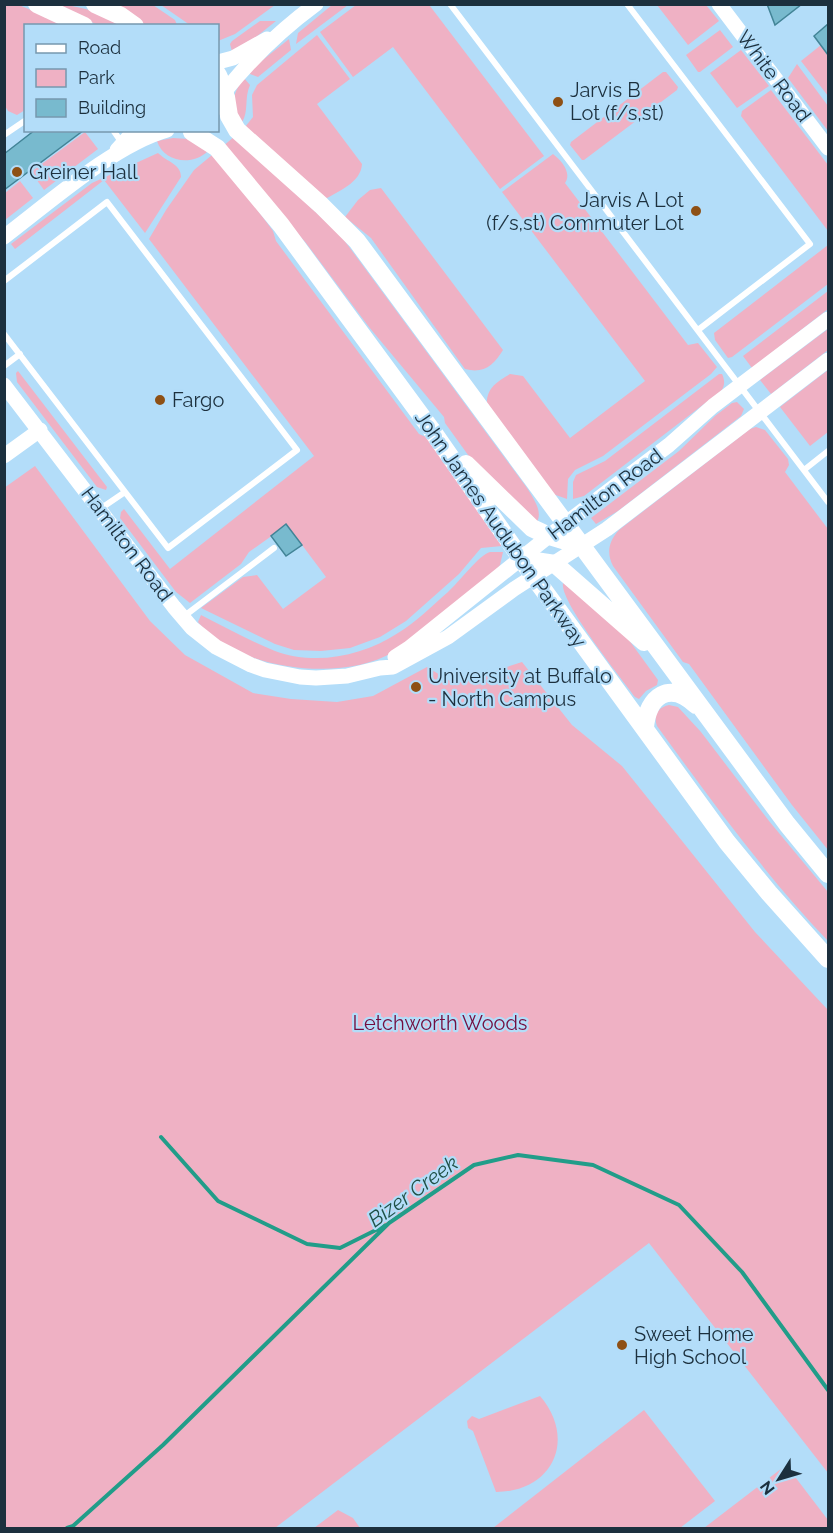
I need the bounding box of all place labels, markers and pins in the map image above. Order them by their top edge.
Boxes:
place label: Jarvis B Lot (f/s,st) [570,78,664,125]
marker: Jarvis B Lot (f/s,st) [551,95,565,109]
place label: Greiner Hall [29,160,138,184]
marker: Greiner Hall [10,165,24,179]
place label: Jarvis A Lot (f/s,st) Commuter Lot [486,188,684,235]
marker: Jarvis A Lot (f/s,st) Commuter Lot [689,204,703,218]
place label: Fargo [172,388,224,412]
marker: Fargo [153,393,167,407]
place label: University at Buffalo - North Campus [428,664,612,711]
marker: University at Buffalo - North Campus [409,680,423,694]
place label: Sweet Home High School [634,1322,754,1369]
marker: Sweet Home High School [615,1338,629,1352]

